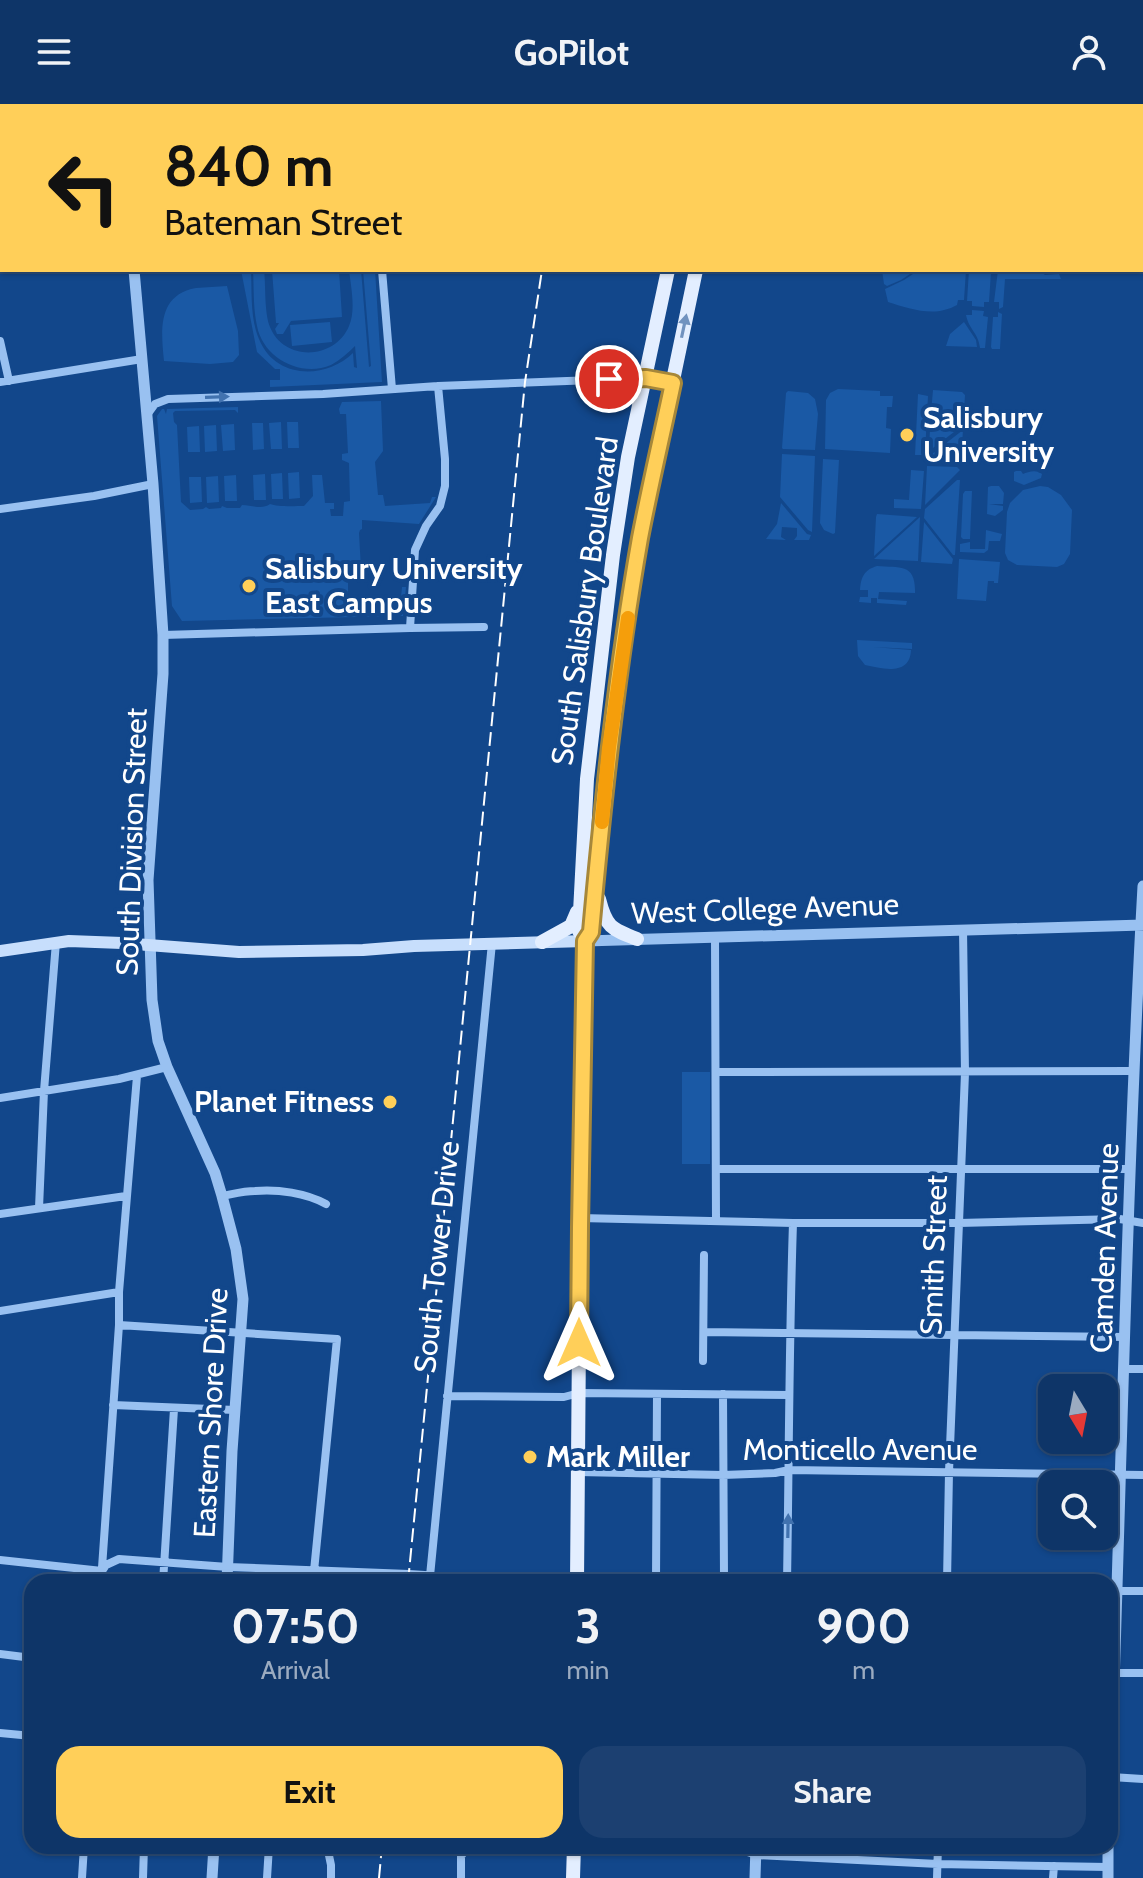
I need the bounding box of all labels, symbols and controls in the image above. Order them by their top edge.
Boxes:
icon: menu [32,30,76,74]
text: GoPilot [514,30,629,74]
icon: person [1067,30,1111,74]
text: 840 m [164,132,333,200]
icon: left [32,136,136,240]
text: Bateman Street [164,200,402,244]
one-way arrow [678,314,691,339]
pin [575,345,643,413]
icon: arrive [587,357,631,401]
one-way arrow [205,391,230,403]
place label: Salisbury University [923,399,1055,470]
marker: Salisbury University [898,426,916,444]
street label: South Salisbury Boulevard [543,434,626,768]
place label: Salisbury University East Campus [265,550,524,621]
marker: Salisbury University East Campus [240,577,258,595]
street label: South Division Street [108,707,155,976]
street label: West College Avenue [630,885,900,932]
place label: Planet Fitness [194,1083,374,1120]
marker: Planet Fitness [381,1093,399,1111]
street label: South Tower Drive [406,1139,467,1375]
street label: Camden Avenue [1082,1142,1127,1353]
street label: Smith Street [912,1174,955,1336]
street label: Eastern Shore Drive [185,1287,236,1539]
position arrow [537,1301,621,1385]
north arrow [1038,1374,1118,1454]
map controls [1038,1374,1118,1550]
street label: Monticello Avenue [743,1431,977,1468]
place label: Mark Miller [546,1438,690,1475]
marker: Mark Miller [521,1448,539,1466]
button: search [1038,1470,1118,1550]
one-way arrow [782,1513,794,1538]
text: 07:50 [231,1597,360,1655]
text: 3 [575,1597,601,1655]
text: 900 [816,1597,911,1655]
text: Arrival [261,1654,330,1686]
text: min [567,1654,609,1686]
text: m [852,1654,875,1686]
button: Exit [56,1746,563,1838]
button: Share [579,1746,1086,1838]

